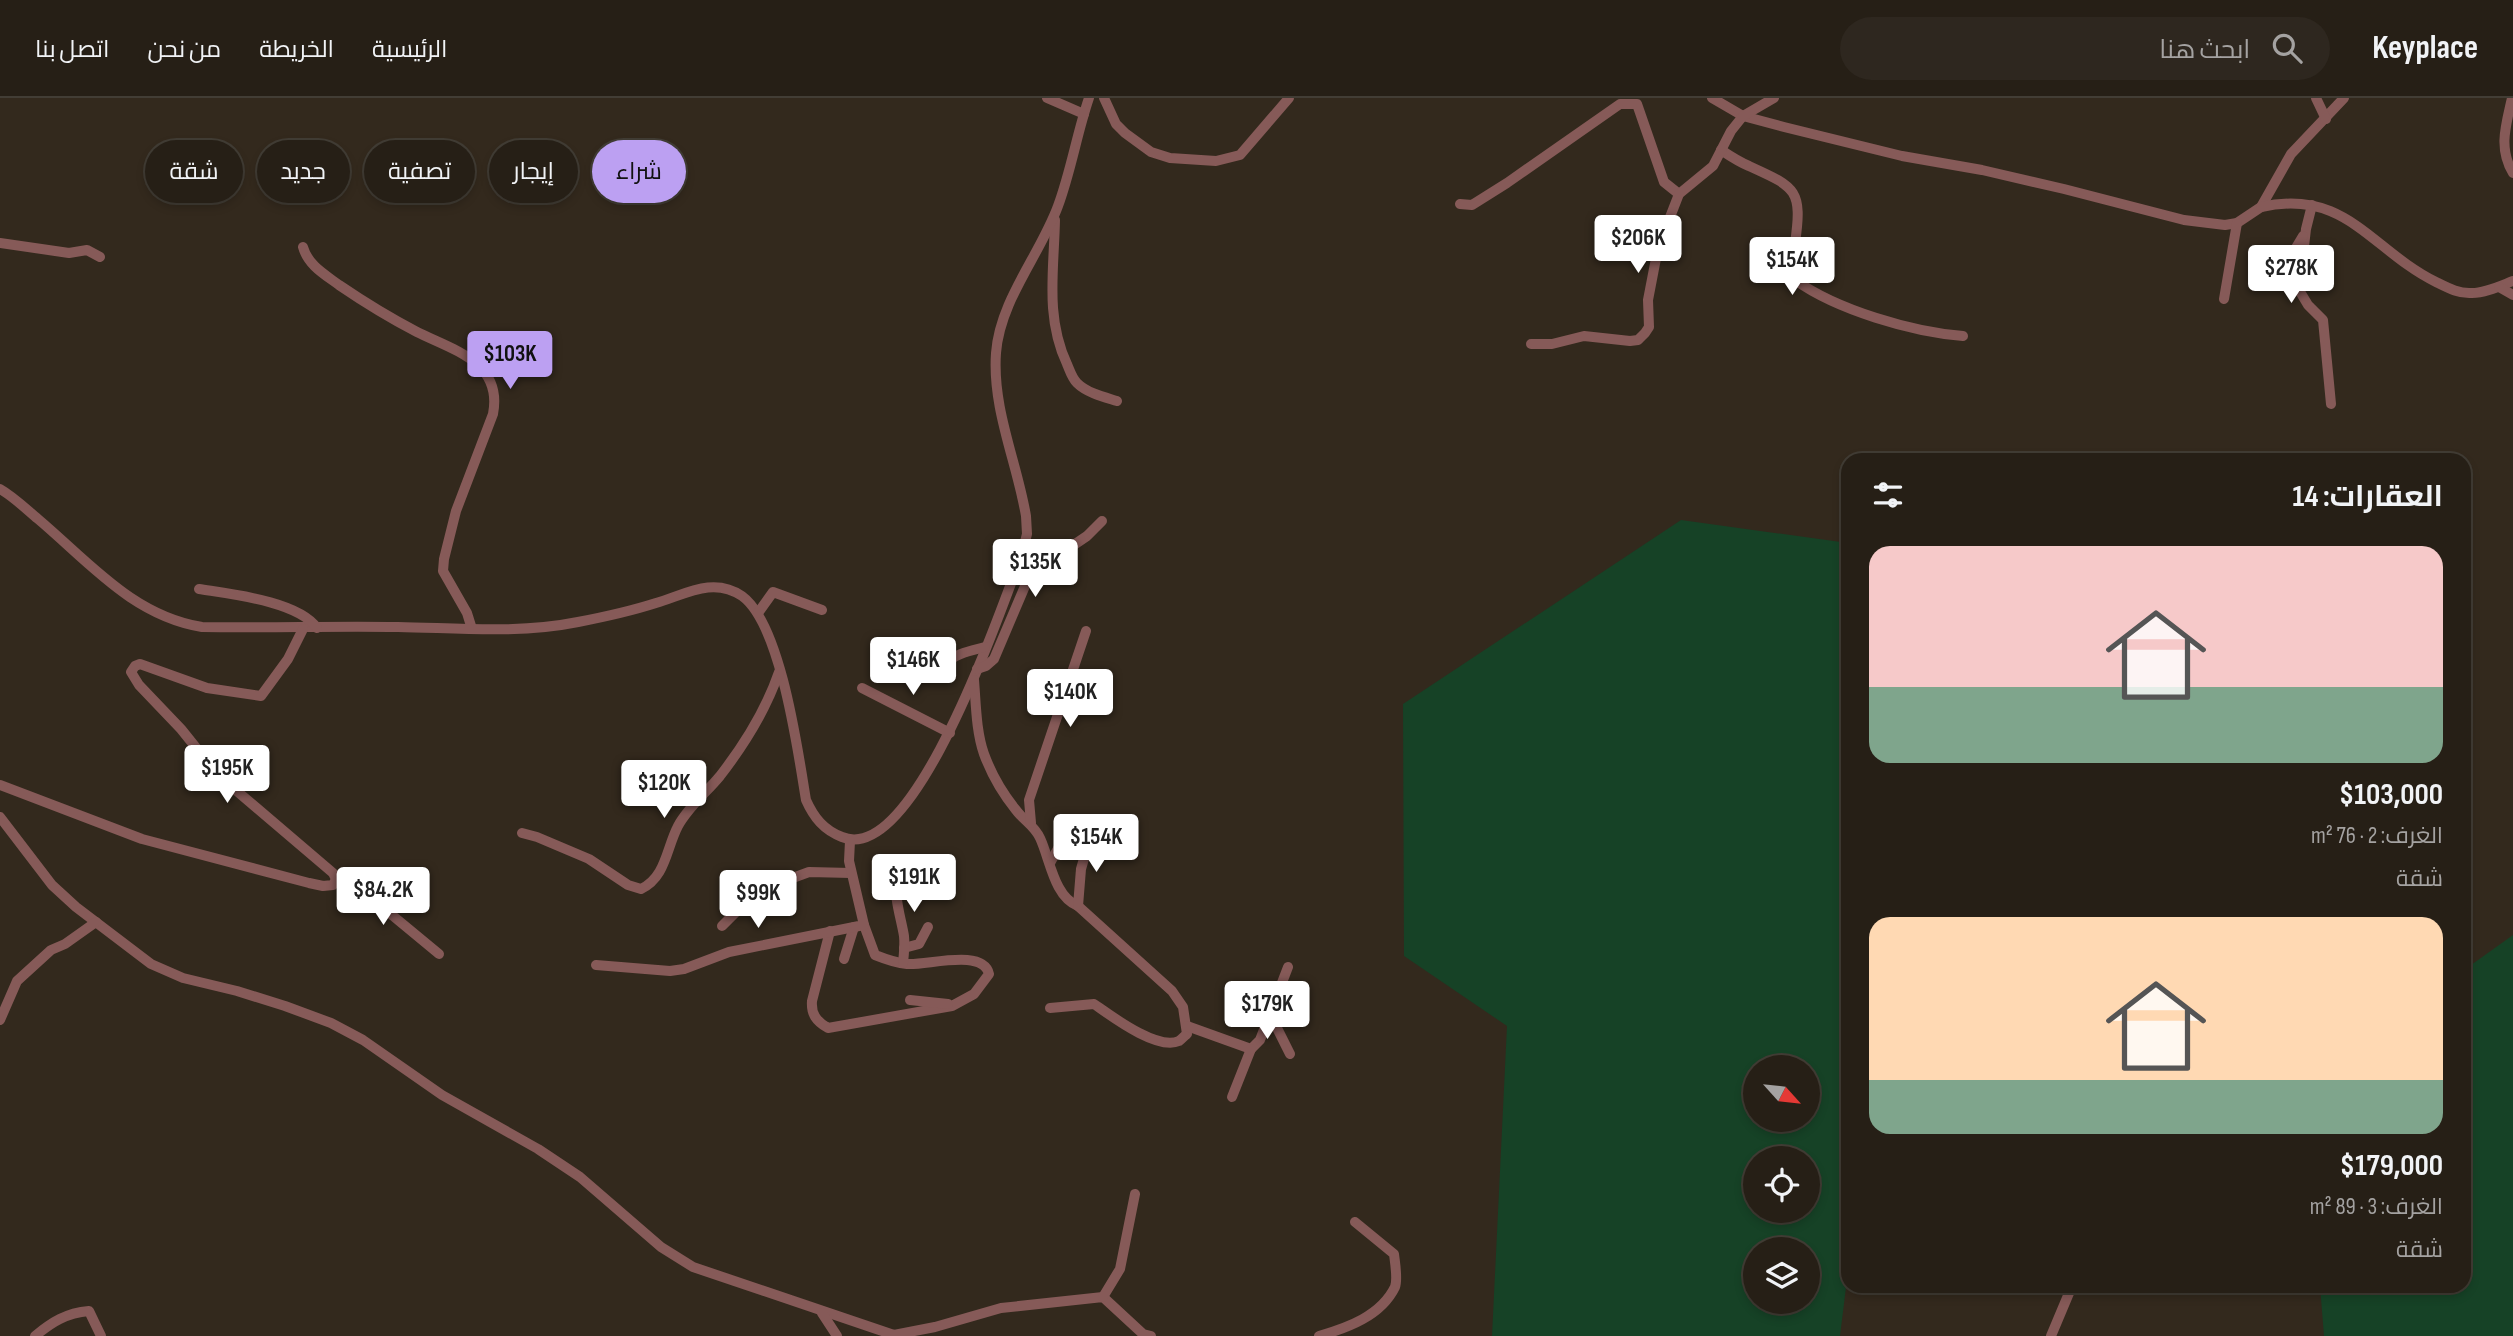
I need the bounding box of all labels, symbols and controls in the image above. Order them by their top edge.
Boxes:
search box [1840,17,2330,80]
text: Keyplace [2372,28,2478,68]
icon: search [2268,29,2306,67]
text: اتصل بنا [35,35,109,64]
text: من نحن [147,35,221,64]
text: الخريطة [259,35,334,64]
text: الرئيسية [372,35,447,64]
text: ابحث هنا [2159,35,2250,66]
chip: شقة [145,140,243,203]
chip: جديد [257,140,350,203]
chip: تصفية [364,140,475,203]
chip: إيجار [489,140,578,203]
chip: شراء [592,140,686,203]
pin: $206K [1589,216,1687,275]
text: $206K [1611,224,1665,252]
pin: $154K [1743,238,1841,297]
text: $154K [1766,246,1819,274]
pin: $278K [2242,246,2340,305]
text: $278K [2264,254,2318,282]
pin: $103K [461,331,559,391]
text: $103K [483,340,537,368]
icon: filters [1869,476,1907,514]
text: العقارات: 14 [2292,479,2443,515]
pin: $135K [986,540,1084,599]
text: $135K [1009,548,1061,576]
icon: home [2093,592,2219,718]
pin: $146K [864,638,962,697]
text: $146K [886,646,940,674]
pin: $140K [1021,670,1119,729]
text: $140K [1043,678,1097,706]
pin: $195K [178,746,276,805]
text: $195K [200,754,254,782]
pin: $120K [615,760,713,820]
text: $120K [637,769,691,797]
text: $103,000 [2339,777,2443,813]
pin: $154K [1047,814,1145,874]
text: الغرف: 2 · 76 m² [2311,822,2443,850]
text: $154K [1070,823,1123,851]
pin: $191K [865,854,963,914]
text: $191K [888,863,940,891]
text: شقة [2396,865,2443,893]
pin: $84.2K [326,868,440,927]
pin: $99K [717,870,799,930]
text: $84.2K [353,876,413,904]
text: $99K [736,879,780,907]
icon: home [2093,963,2219,1089]
pin: $179K [1218,982,1316,1041]
text: $179K [1241,990,1293,1018]
north arrow [1743,1055,1820,1132]
map controls [1743,1055,1820,1314]
button: locate [1743,1146,1820,1223]
text: $179,000 [2340,1148,2443,1184]
text: الغرف: 3 · 89 m² [2310,1193,2443,1221]
text: شقة [2396,1236,2443,1264]
button: layers [1743,1237,1820,1314]

